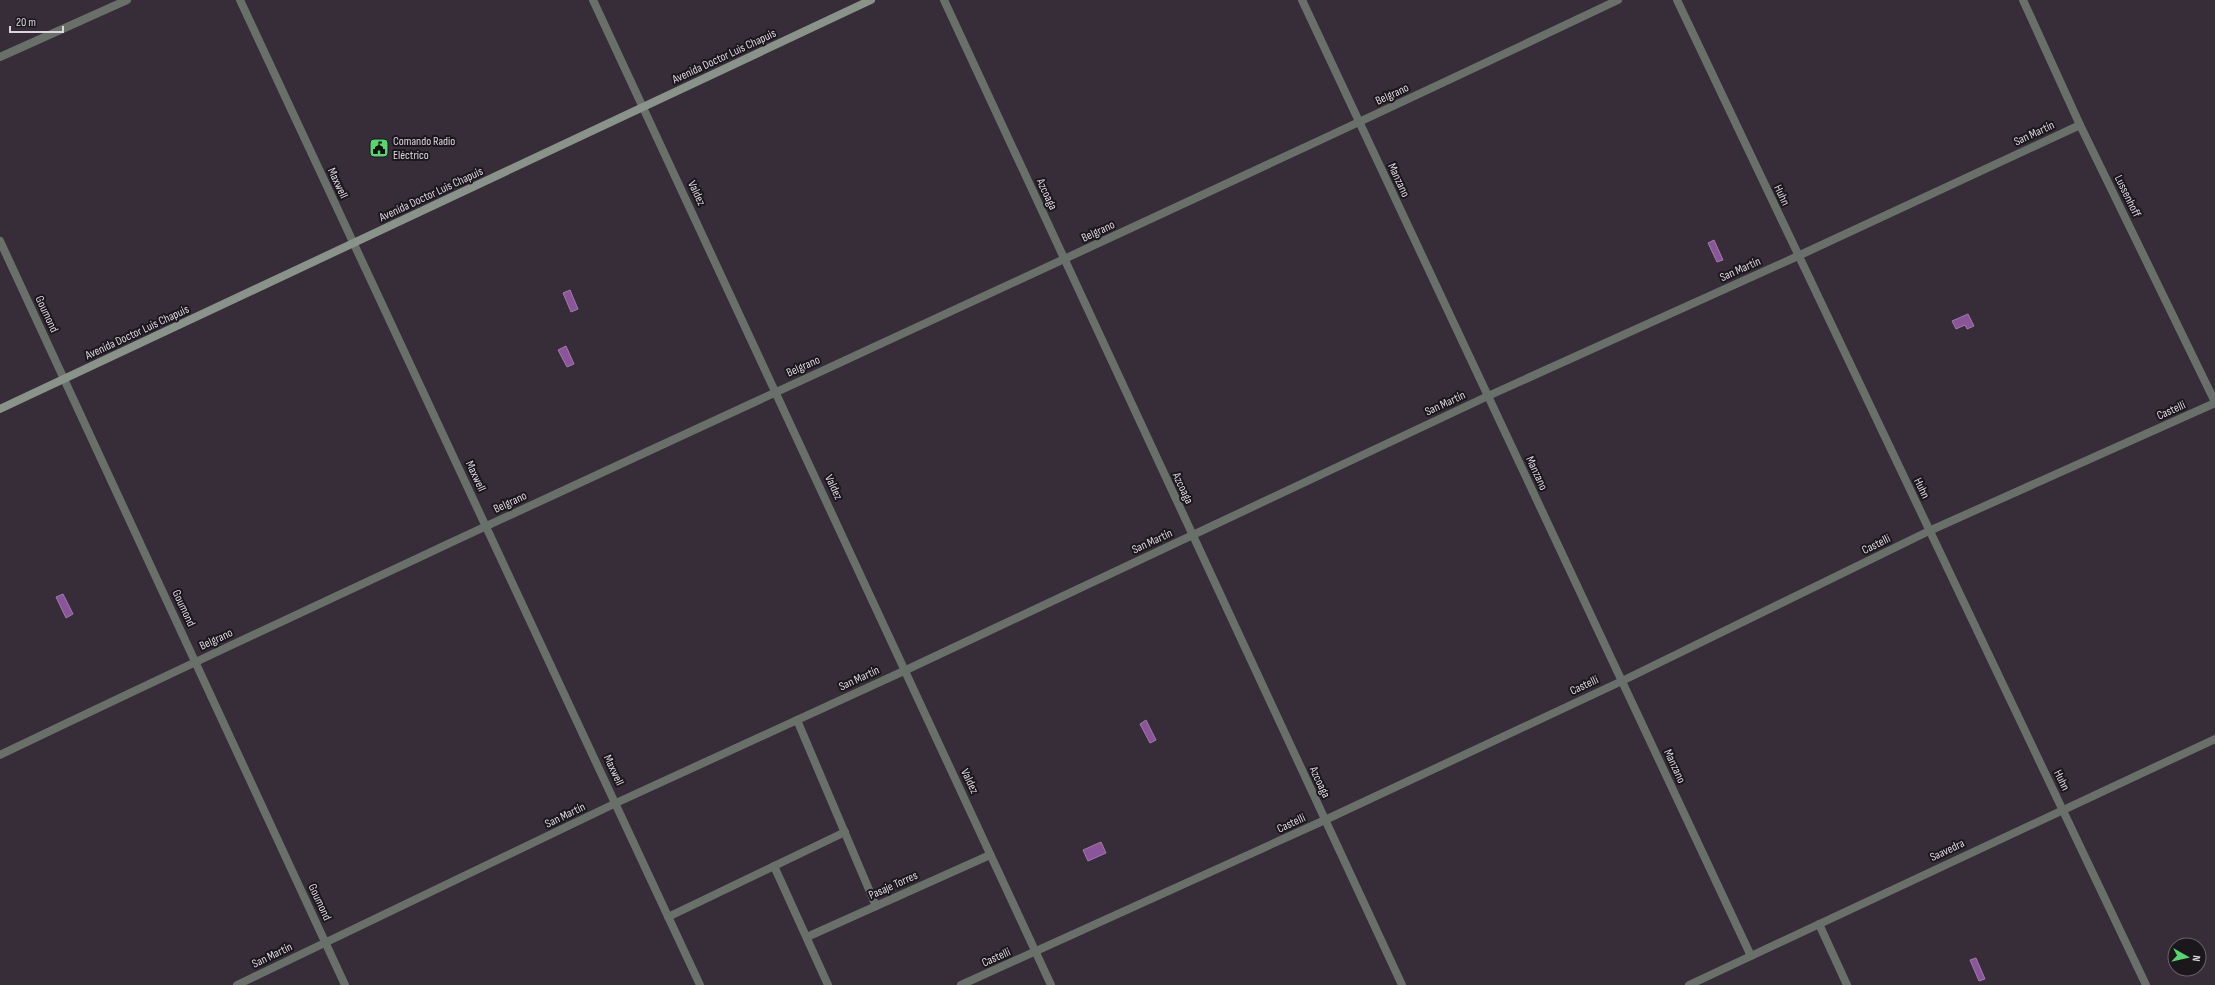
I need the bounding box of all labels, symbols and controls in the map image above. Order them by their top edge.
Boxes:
scale bar [10,8,63,34]
text: 20 m [16,15,36,30]
street label: Avenida Doctor Luis Chapuis [669,26,778,88]
street label: Belgrano [1373,80,1411,109]
street label: San Martín [2011,118,2057,149]
place label: Comando Radio Eléctrico [393,134,455,163]
public building icon: Comando Radio Eléctrico [368,137,390,159]
street label: Manzano [1384,161,1413,200]
street label: Avenida Doctor Luis Chapuis [376,164,485,226]
street label: Maxwell [324,165,351,201]
street label: Lussenhoff [2111,173,2144,220]
street label: Azcoaga [1032,175,1060,213]
street label: Valdez [684,178,709,209]
street label: Huhn [1770,182,1793,208]
street label: Belgrano [1079,217,1117,246]
street label: San Martín [1717,254,1763,285]
street label: Goumond [32,293,62,335]
street label: Avenida Doctor Luis Chapuis [82,302,191,364]
street label: Belgrano [784,352,822,380]
street label: San Martín [1422,388,1468,419]
street label: Castelli [2154,398,2188,423]
street label: Manzano [1522,454,1551,493]
street label: Maxwell [462,458,489,494]
street label: Azcoaga [1168,469,1196,507]
street label: Valdez [821,472,846,503]
street label: Huhn [1910,475,1933,501]
street label: Belgrano [491,488,529,517]
street label: San Martín [1129,526,1175,557]
street label: Castelli [1859,531,1893,558]
street label: Goumond [169,587,199,629]
street label: Belgrano [197,625,235,654]
street label: San Martín [836,663,882,694]
street label: Castelli [1567,672,1601,699]
street label: Manzano [1660,747,1689,786]
street label: Maxwell [600,752,627,788]
street label: Azcoaga [1305,763,1333,801]
street label: Valdez [957,766,982,797]
street label: Huhn [2050,767,2073,793]
street label: San Martín [543,799,588,832]
street label: Castelli [1274,810,1308,837]
street label: Saavedra [1927,836,1967,865]
street label: Pasaje Torres [866,868,920,903]
street label: Goumond [305,881,335,923]
north arrow [2167,937,2207,977]
street label: San Martín [250,939,295,972]
street label: Castelli [979,945,1013,970]
text: N [2190,955,2203,962]

